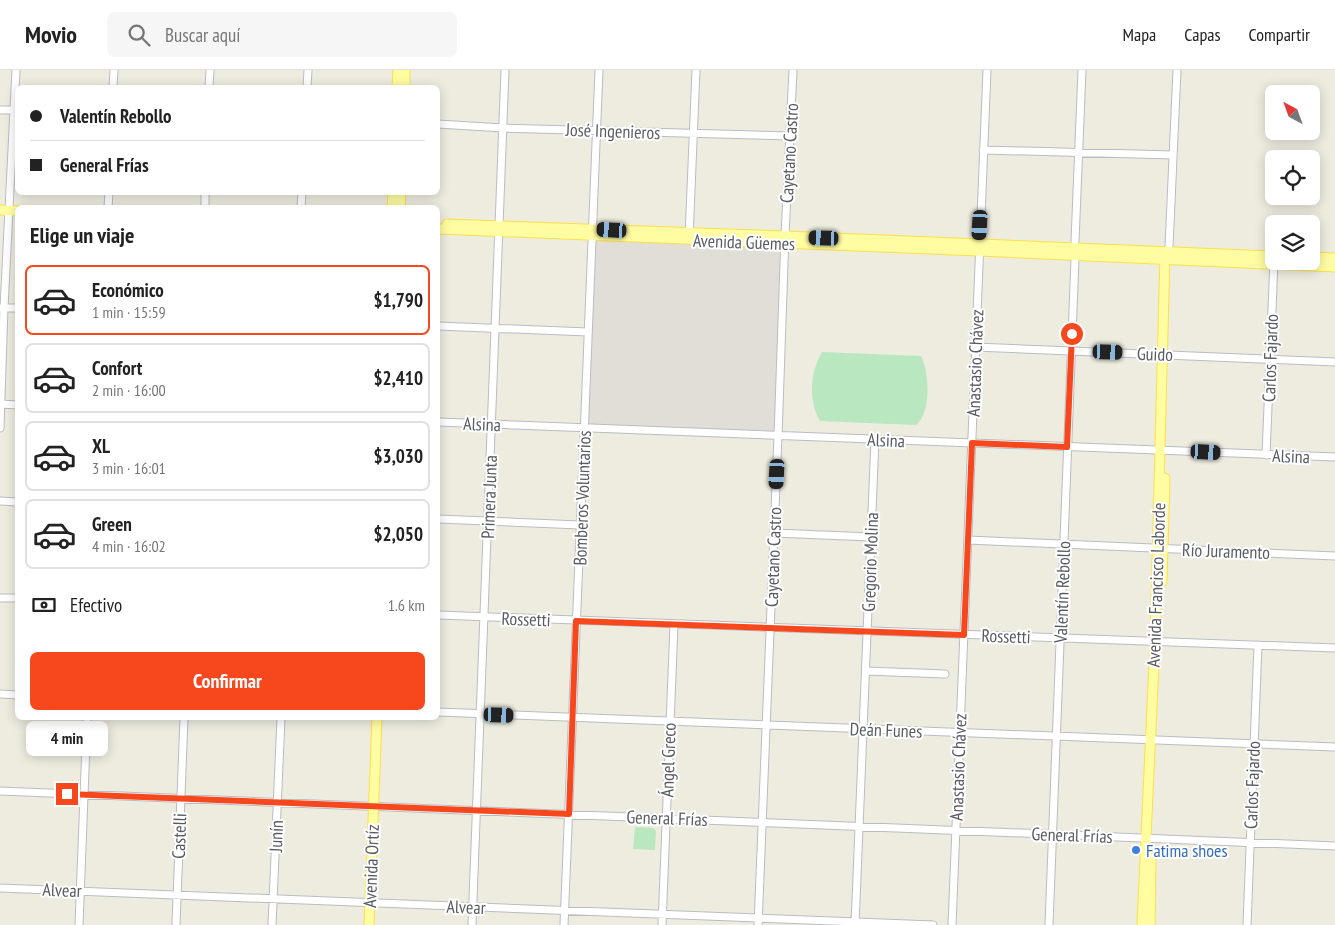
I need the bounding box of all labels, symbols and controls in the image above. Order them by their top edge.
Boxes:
search box [107,12,457,57]
text: Movio [25,19,77,50]
icon: search [125,21,153,49]
text: Buscar aquí [165,23,240,47]
text: Mapa [1123,23,1156,46]
text: Capas [1184,23,1221,46]
text: Compartir [1249,23,1310,46]
north arrow [1265,85,1320,140]
map controls [1265,85,1320,270]
street label: Cayetano Castro [775,102,803,204]
text: Valentín Rebollo [60,104,172,128]
street label: José Ingenieros [564,118,661,144]
button: locate [1265,150,1320,205]
text: General Frías [60,153,149,177]
car [971,210,988,240]
button: layers [1265,215,1320,270]
text: Elige un viaje [30,221,134,249]
car [596,222,627,238]
street label: Avenida Güemes [692,229,796,255]
car [808,230,839,246]
icon: car [32,278,77,323]
text: Económico [92,278,164,302]
text: $1,790 [373,288,423,312]
text: 1 min · 15:59 [92,302,166,322]
street label: Anastasio Chávez [962,309,988,417]
street label: Carlos Fajardo [1257,313,1283,402]
route start [1061,323,1083,345]
street label: Guido [1137,342,1174,366]
car [1092,344,1123,360]
icon: car [32,356,77,401]
text: Confort [92,356,142,380]
text: $2,410 [373,366,423,390]
text: 2 min · 16:00 [92,380,166,400]
street label: Alsina [463,412,501,436]
street label: Alsina [867,428,905,452]
street label: Bomberos Voluntarios [568,430,596,566]
icon: car [32,434,77,479]
text: XL [92,434,110,458]
text: $3,030 [373,444,423,468]
car [1190,444,1221,460]
street label: Alsina [1272,444,1310,468]
street label: Primera Junta [476,455,502,539]
text: 3 min · 16:01 [92,458,166,478]
car [768,459,785,489]
street label: Avenida Francisco Laborde [1142,502,1170,668]
street label: Cayetano Castro [760,506,786,607]
icon: car [32,512,77,557]
text: Green [92,512,132,536]
street label: Gregorio Molina [857,512,883,612]
text: $2,050 [373,522,423,546]
text: 4 min · 16:02 [92,536,166,556]
street label: Río Juramento [1182,538,1271,564]
street label: Valentín Rebollo [1049,540,1075,644]
icon: cash [30,591,58,619]
text: Efectivo [70,593,122,617]
text: 1.6 km [388,595,425,615]
street label: Rossetti [501,607,551,631]
street label: Rossetti [981,624,1031,648]
button: Confirmar [30,652,425,710]
car [483,707,514,723]
street label: Anastasio Chávez [945,713,971,821]
street label: Deán Funes [849,717,923,743]
callout: 4 min [26,722,108,756]
street label: Ángel Greco [655,722,681,798]
text: 4 min [51,728,83,748]
street label: Carlos Fajardo [1239,740,1265,829]
route end [56,783,78,805]
street label: General Frías [626,805,708,831]
street label: Castelli [167,813,191,859]
street label: Junín [264,820,288,853]
street label: General Frías [1031,822,1113,848]
street label: Avenida Ortíz [358,824,384,908]
place label: Fatima shoes [1146,839,1228,862]
marker: Fatima shoes [1130,844,1142,856]
street label: Alvear [42,878,82,902]
street label: Alvear [446,895,486,919]

